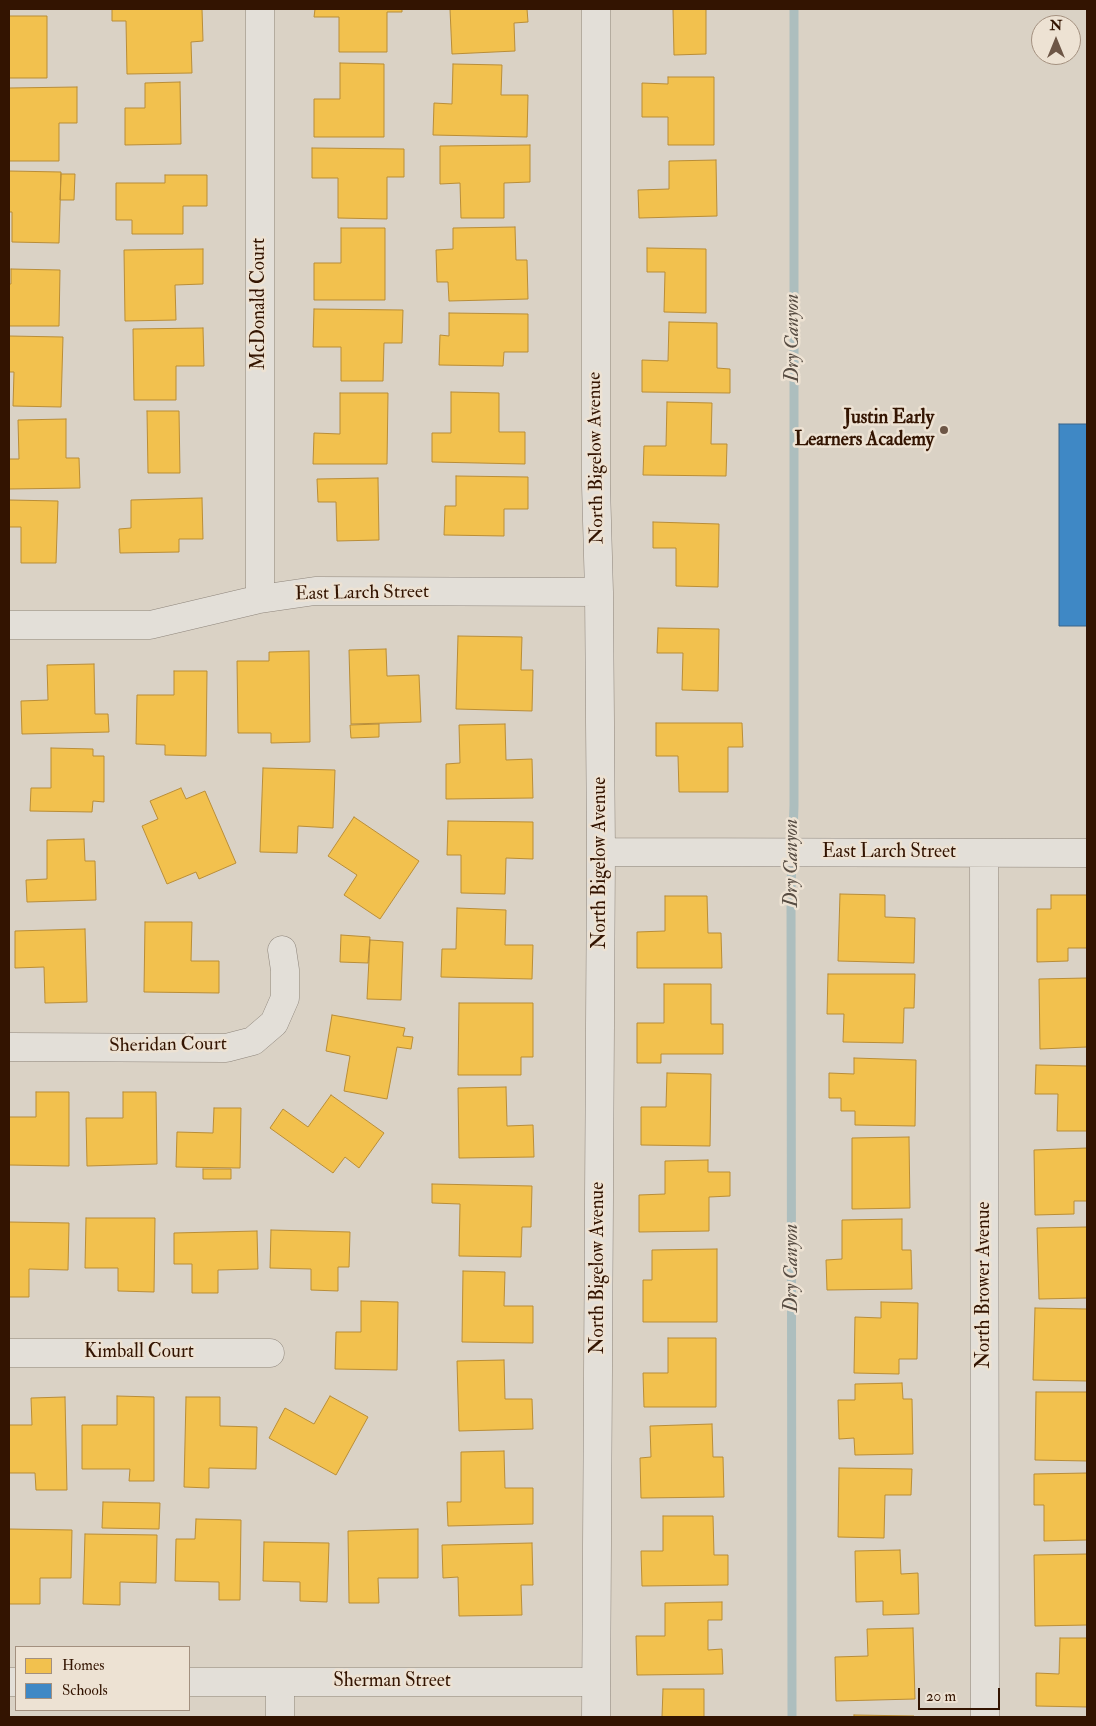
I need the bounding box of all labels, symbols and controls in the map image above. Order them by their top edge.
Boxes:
north arrow [1031,15,1081,65]
text: N [1050,17,1062,34]
street label: McDonald Court [249,238,271,370]
water label: Dry Canyon [782,294,806,382]
street label: North Bigelow Avenue [584,372,610,544]
place label: Justin Early Learners Academy [794,408,934,452]
marker: Justin Early Learners Academy [938,424,950,436]
street label: East Larch Street [295,581,429,607]
street label: North Bigelow Avenue [590,777,612,949]
water label: Dry Canyon [781,819,805,907]
street label: East Larch Street [822,842,956,864]
street label: Sheridan Court [109,1034,227,1058]
street label: North Bigelow Avenue [588,1182,610,1354]
street label: North Brower Avenue [974,1202,996,1368]
water label: Dry Canyon [781,1224,805,1312]
street label: Kimball Court [84,1342,194,1364]
legend [15,1646,190,1711]
text: Homes [62,1656,104,1675]
street label: Sherman Street [333,1671,451,1693]
scale bar [921,1678,1004,1710]
text: Schools [62,1681,108,1700]
text: 20 m [926,1687,956,1706]

